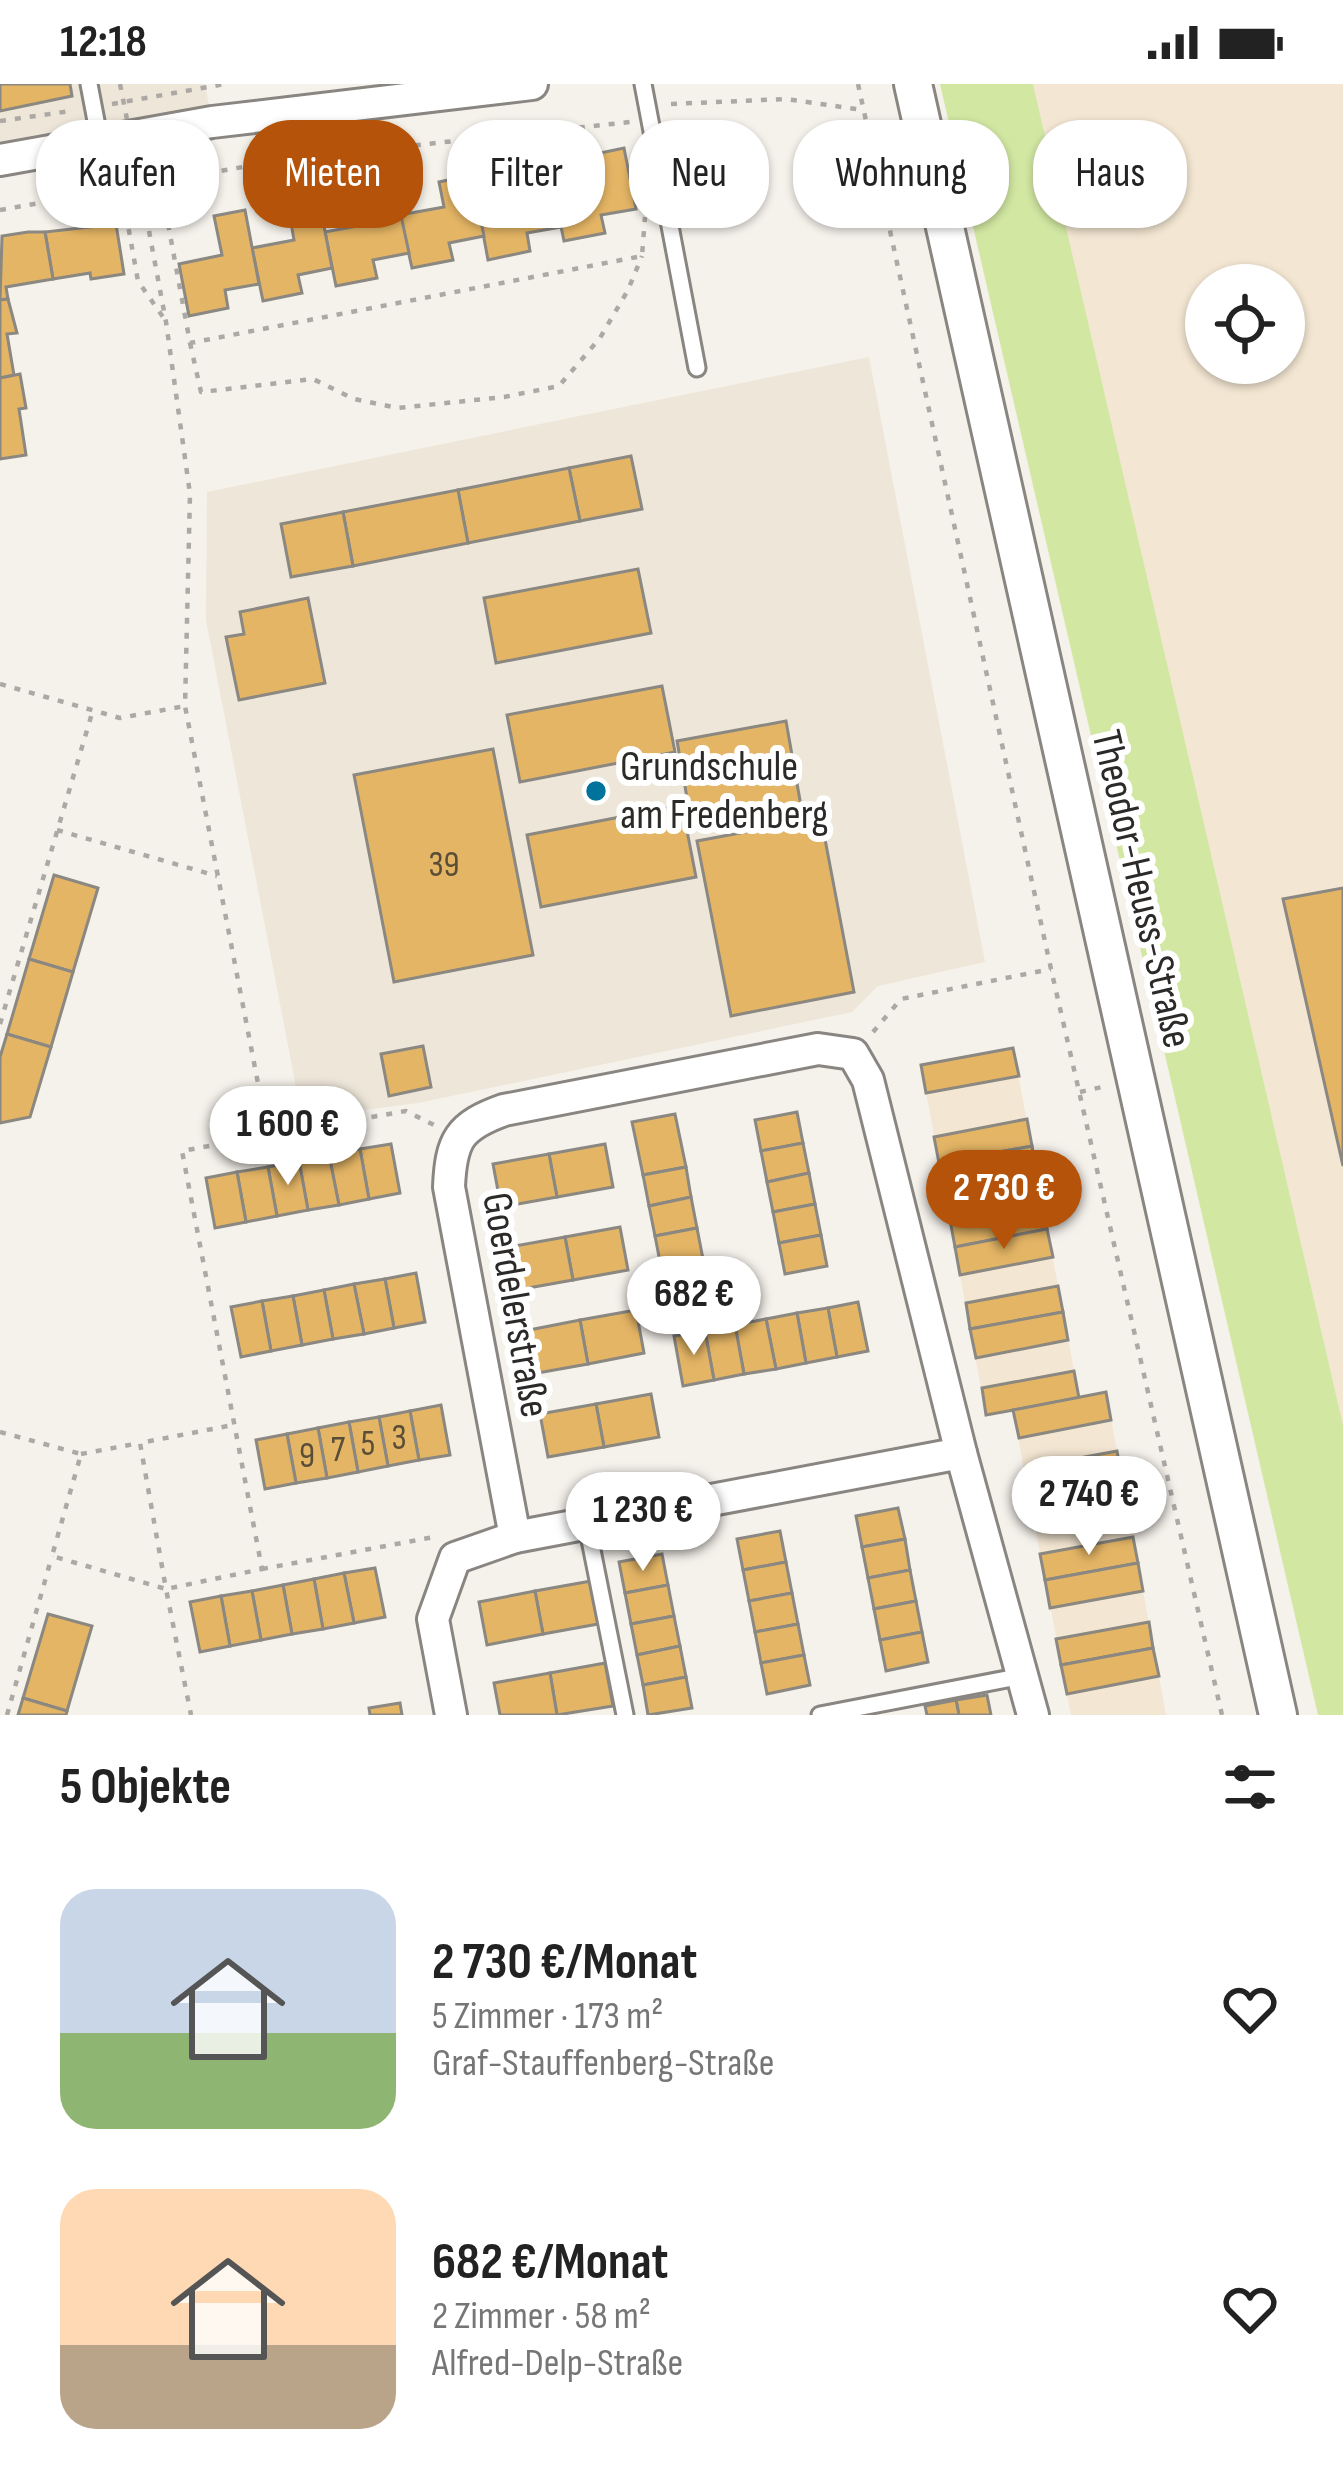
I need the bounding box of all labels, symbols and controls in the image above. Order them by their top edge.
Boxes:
text: 12:18 [60,15,147,70]
chip: Kaufen [36,120,219,228]
chip: Mieten [243,120,423,228]
chip: Filter [447,120,605,228]
chip: Neu [629,120,769,228]
chip: Wohnung [793,120,1009,228]
chip: Haus [1033,120,1187,228]
map controls [1185,264,1305,384]
button: locate [1185,264,1305,384]
street label: Theodor-Heuss-Straße [1080,725,1202,1053]
place label: Grundschule am Fredenberg [620,742,828,841]
marker: Grundschule am Fredenberg [583,778,609,804]
house number: 39 [428,844,460,887]
pin: 1 600 € [177,1086,399,1188]
text: 1 600 € [237,1101,339,1148]
pin: 2 730 € [893,1150,1115,1252]
text: 2 730 € [953,1165,1055,1212]
street label: Goerdelerstraße [470,1189,560,1421]
pin: 682 € [610,1256,778,1358]
text: 682 € [654,1271,734,1318]
house number: 3 [391,1417,407,1460]
house number: 5 [361,1423,375,1466]
house number: 7 [331,1429,346,1472]
house number: 9 [299,1435,315,1478]
pin: 2 740 € [978,1456,1200,1558]
text: 2 740 € [1039,1471,1139,1518]
pin: 1 230 € [532,1472,754,1574]
text: 1 230 € [593,1487,693,1534]
icon: filters [1217,1754,1283,1820]
text: 5 Objekte [60,1757,231,1818]
text: 2 730 €/Monat [432,1932,697,1993]
icon: home [156,1937,300,2081]
icon: heart [1217,1976,1283,2042]
text: 5 Zimmer · 173 m² [432,1993,663,2040]
text: Graf-Stauffenberg-Straße [432,2040,774,2087]
text: 682 €/Monat [432,2232,668,2293]
icon: home [156,2237,300,2381]
icon: heart [1217,2276,1283,2342]
text: 2 Zimmer · 58 m² [432,2293,651,2340]
text: Alfred-Delp-Straße [432,2340,683,2387]

